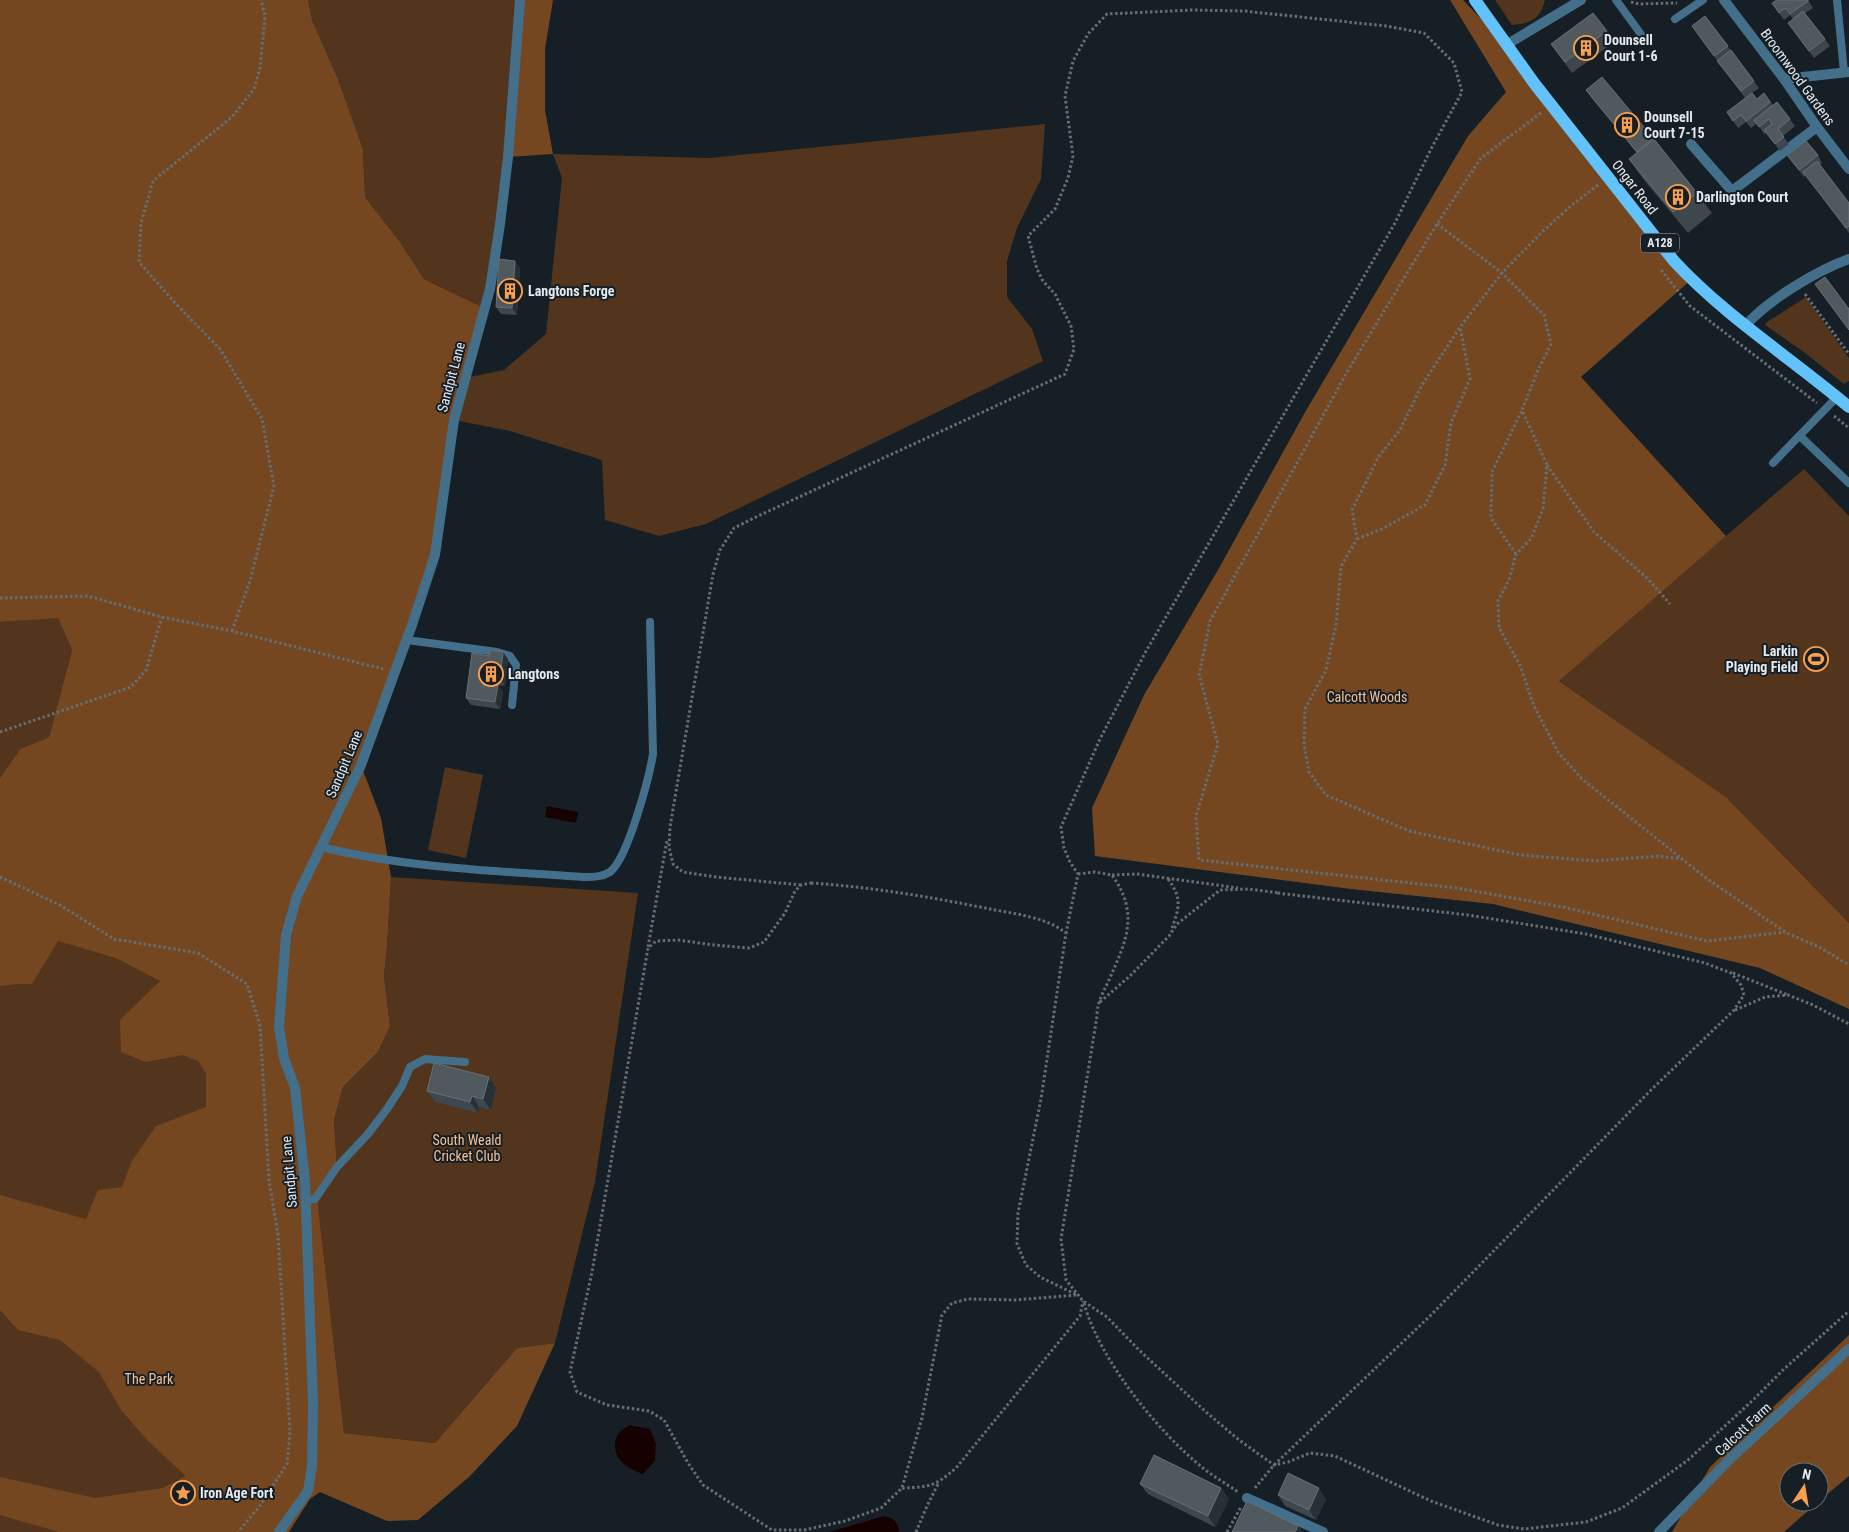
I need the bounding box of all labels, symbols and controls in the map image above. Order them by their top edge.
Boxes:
street label: Broomwood Gardens [1758,26,1838,128]
place label: Dounsell Court 1-6 [1604,32,1658,64]
building icon: Dounsell Court 1-6 [1573,35,1599,61]
place label: Dounsell Court 7-15 [1644,109,1705,141]
building icon: Dounsell Court 7-15 [1614,112,1640,138]
street label: Ongar Road [1609,157,1661,217]
building icon: Darlington Court [1665,184,1691,210]
place label: Darlington Court [1696,189,1788,205]
road number: A128 [1641,234,1679,252]
building icon: Langtons Forge [497,278,523,304]
place label: Langtons Forge [528,283,615,299]
street label: Sandpit Lane [434,340,468,414]
place label: Larkin Playing Field [1726,643,1798,675]
sports icon: Larkin Playing Field [1803,646,1829,672]
building icon: Langtons [478,661,504,687]
place label: Langtons [508,666,560,682]
park label: Calcott Woods [1327,689,1407,705]
street label: Sandpit Lane [323,727,366,800]
park label: South Weald Cricket Club [432,1132,502,1164]
street label: Sandpit Lane [278,1135,300,1208]
park label: The Park [125,1371,174,1387]
street label: Calcott Farm [1712,1399,1774,1459]
north arrow [1779,1462,1829,1512]
text: N [1801,1466,1813,1483]
place icon: Iron Age Fort [170,1480,196,1506]
place label: Iron Age Fort [200,1485,273,1501]

